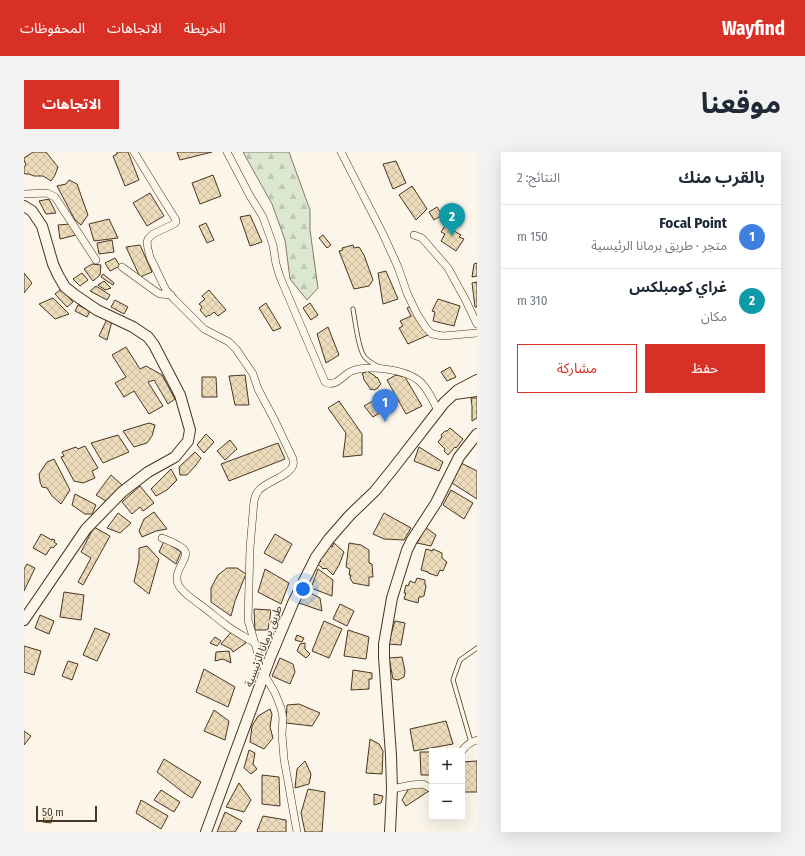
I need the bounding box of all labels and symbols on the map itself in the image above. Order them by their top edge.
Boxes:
pin: 2 [439,203,465,236]
pin: 1 [372,389,398,422]
your location [293,579,313,599]
street label: طريق برمانا الرئيسية [242,604,285,689]
scale bar [36,804,97,823]

